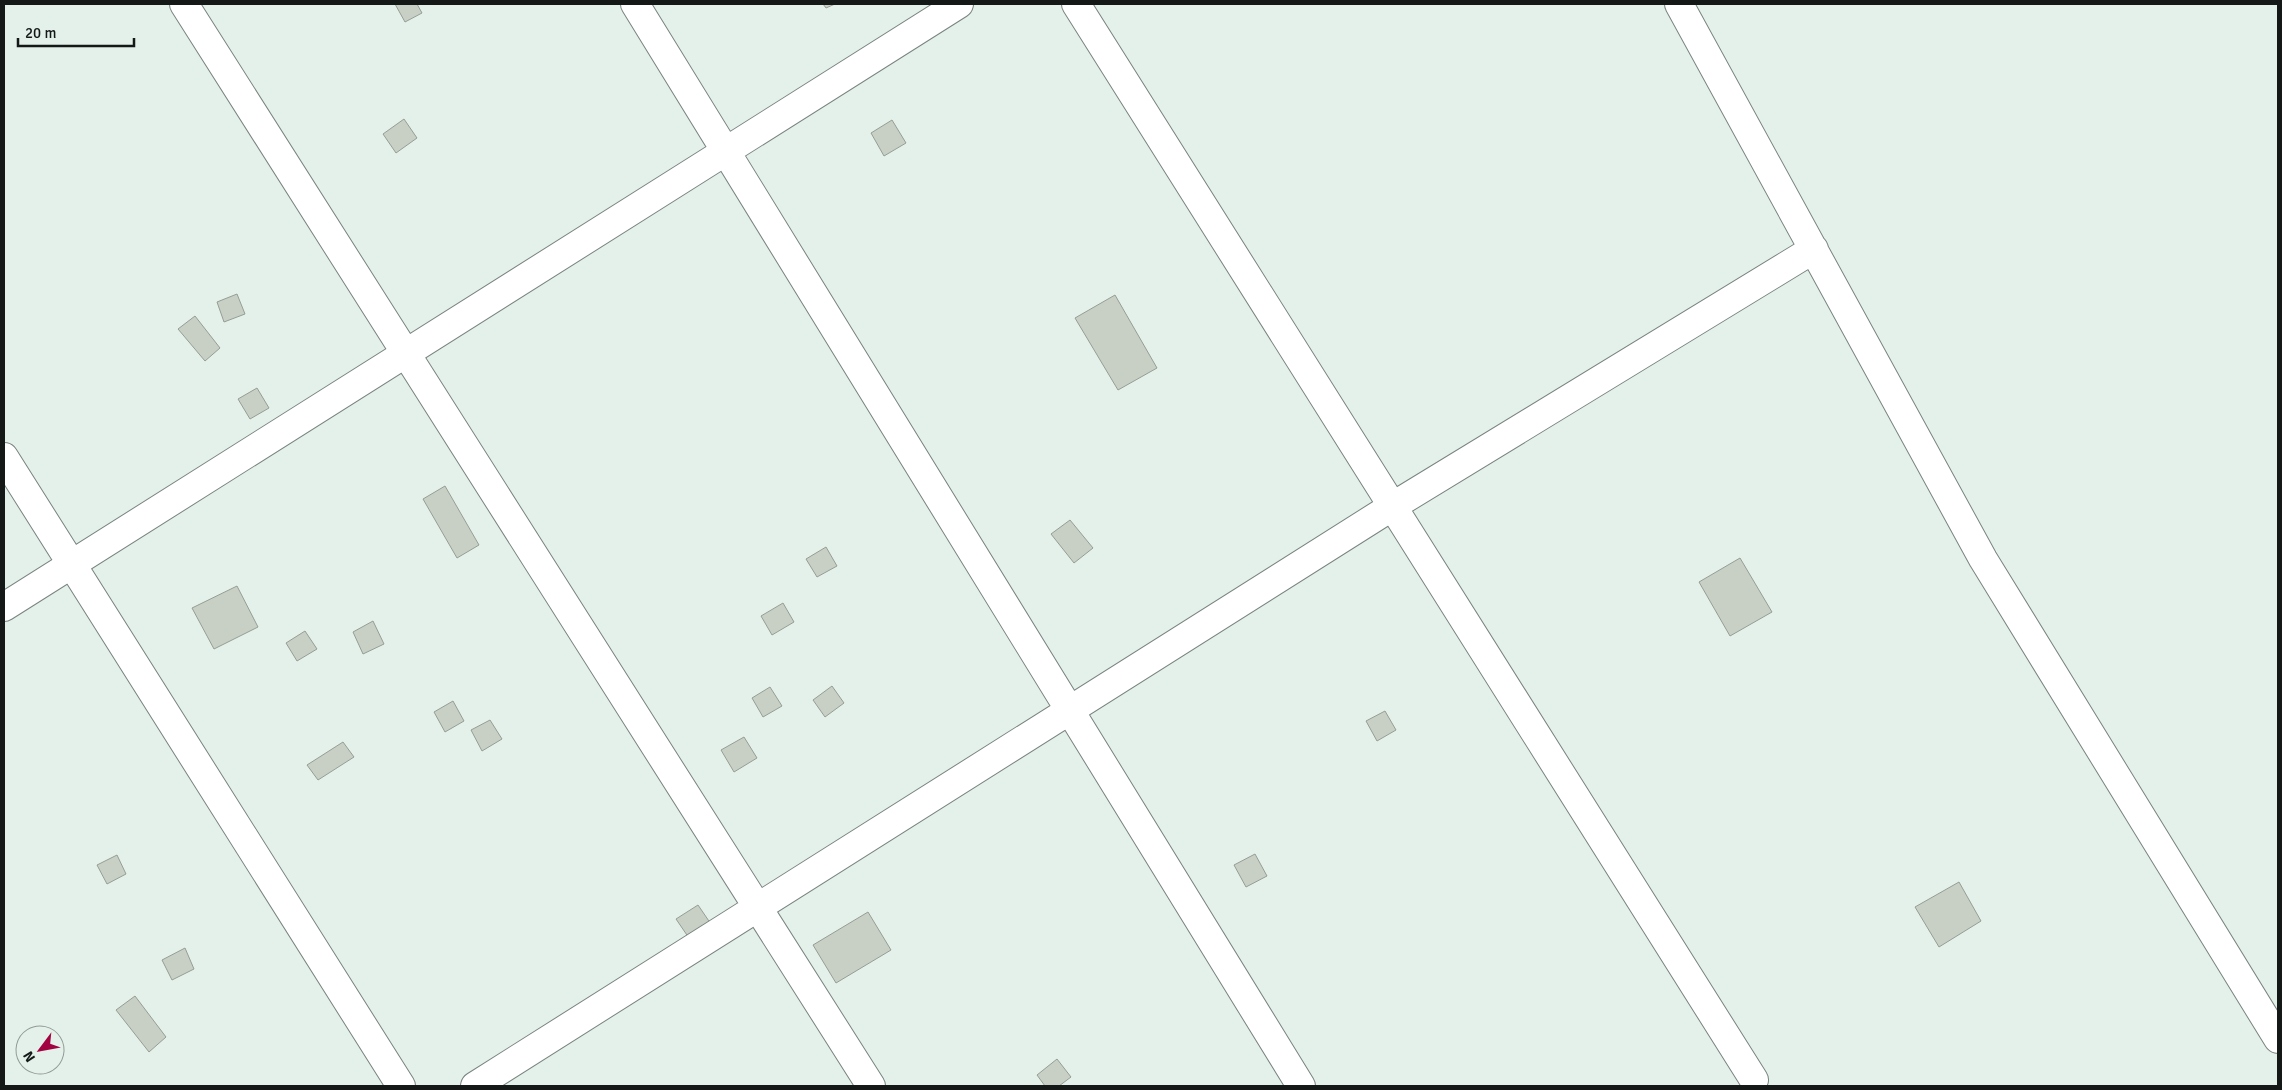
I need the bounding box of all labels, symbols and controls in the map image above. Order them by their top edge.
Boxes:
scale bar [18,15,134,47]
text: 20 m [25,24,56,42]
north arrow [15,1025,65,1075]
text: N [20,1048,39,1065]

